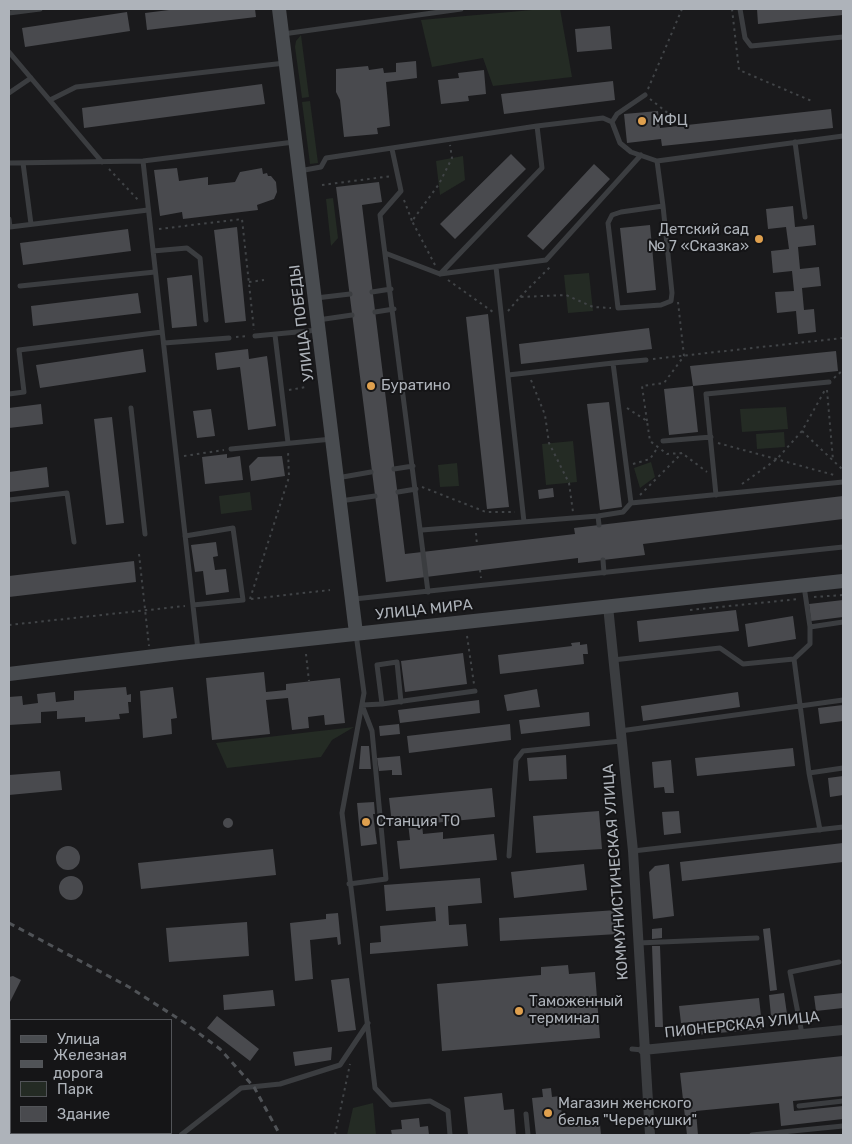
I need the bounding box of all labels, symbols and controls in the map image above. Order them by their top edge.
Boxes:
place label: МФЦ [652,112,688,130]
marker: МФЦ [636,115,648,127]
place label: Детский сад № 7 «Сказка» [648,221,749,256]
marker: Детский сад № 7 «Сказка» [753,233,765,245]
street label: УЛИЦА ПОБЕДЫ [286,264,318,382]
place label: Буратино [381,377,451,395]
marker: Буратино [365,380,377,392]
street label: УЛИЦА МИРА [375,596,473,624]
street label: КОММУНИСТИЧЕСКАЯ УЛИЦА [599,763,633,981]
place label: Станция ТО [376,813,460,831]
marker: Станция ТО [360,816,372,828]
place label: Таможенный терминал [529,993,623,1028]
marker: Таможенный терминал [513,1005,525,1017]
street label: ПИОНЕРСКАЯ УЛИЦА [664,1008,820,1042]
legend [10,1019,172,1134]
text: Улица [57,1030,100,1048]
text: Железная дорога [53,1046,127,1082]
text: Парк [57,1080,93,1098]
place label: Магазин женского белья "Черемушки" [558,1095,697,1130]
text: Здание [57,1105,110,1123]
marker: Магазин женского белья "Черемушки" [542,1107,554,1119]

